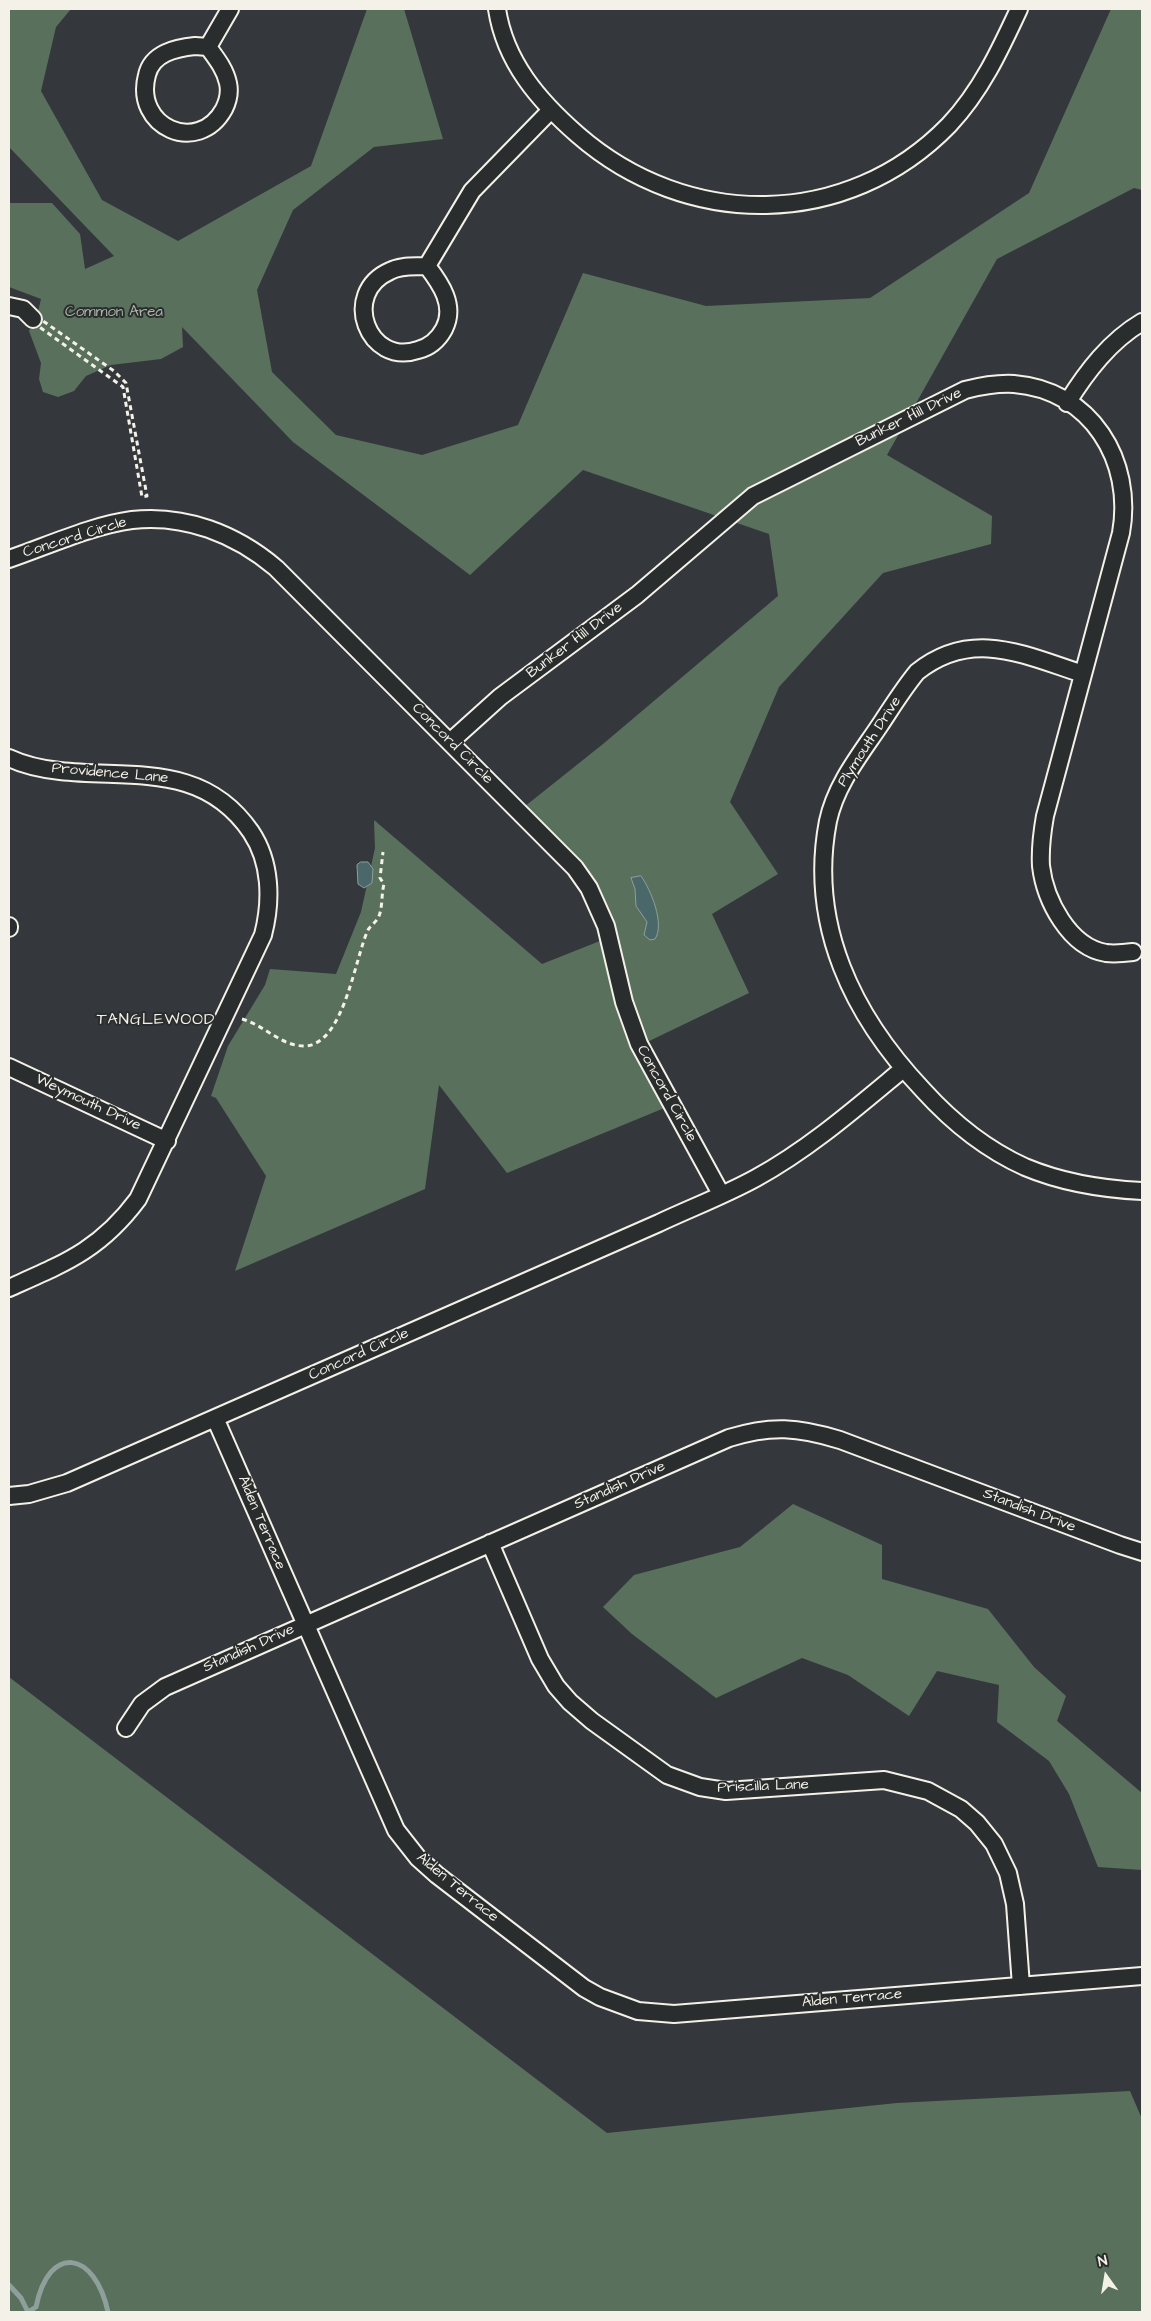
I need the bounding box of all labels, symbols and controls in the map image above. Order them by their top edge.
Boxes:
park label: Common Area [65,304,163,322]
street label: Bunker Hill Drive [853,385,965,451]
street label: Concord Circle [21,514,129,562]
street label: Bunker Hill Drive [523,599,627,683]
street label: Plymouth Drive [834,694,906,790]
street label: Concord Circle [408,700,496,788]
street label: Providence Lane [51,760,169,788]
district label: TANGLEWOOD [95,1011,217,1031]
street label: Concord Circle [632,1043,700,1145]
street label: Weymouth Drive [33,1071,143,1135]
street label: Concord Circle [306,1325,412,1385]
street label: Standish Drive [572,1458,668,1514]
street label: Alden Terrace [233,1473,289,1573]
street label: Standish Drive [980,1485,1078,1537]
street label: Standish Drive [201,1621,297,1677]
street label: Priscilla Lane [717,1776,809,1798]
street label: Alden Terrace [412,1849,502,1927]
street label: Alden Terrace [801,1986,903,2012]
north arrow [1081,2251,1131,2301]
text: N [1096,2251,1109,2272]

